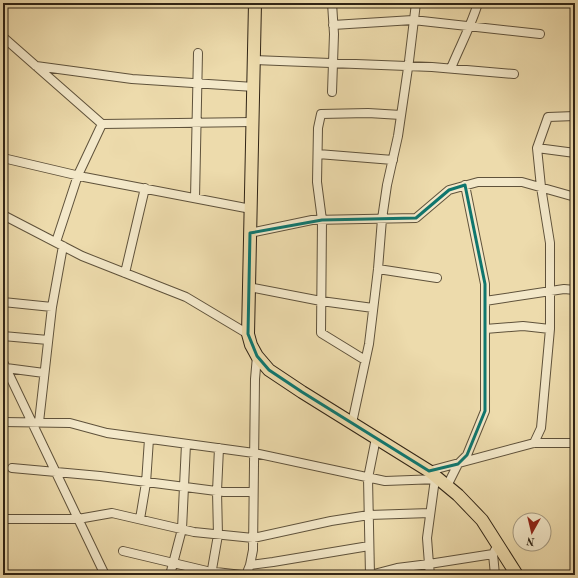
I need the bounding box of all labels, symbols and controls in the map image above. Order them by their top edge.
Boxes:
north arrow [512,512,552,552]
text: N [525,534,536,546]

